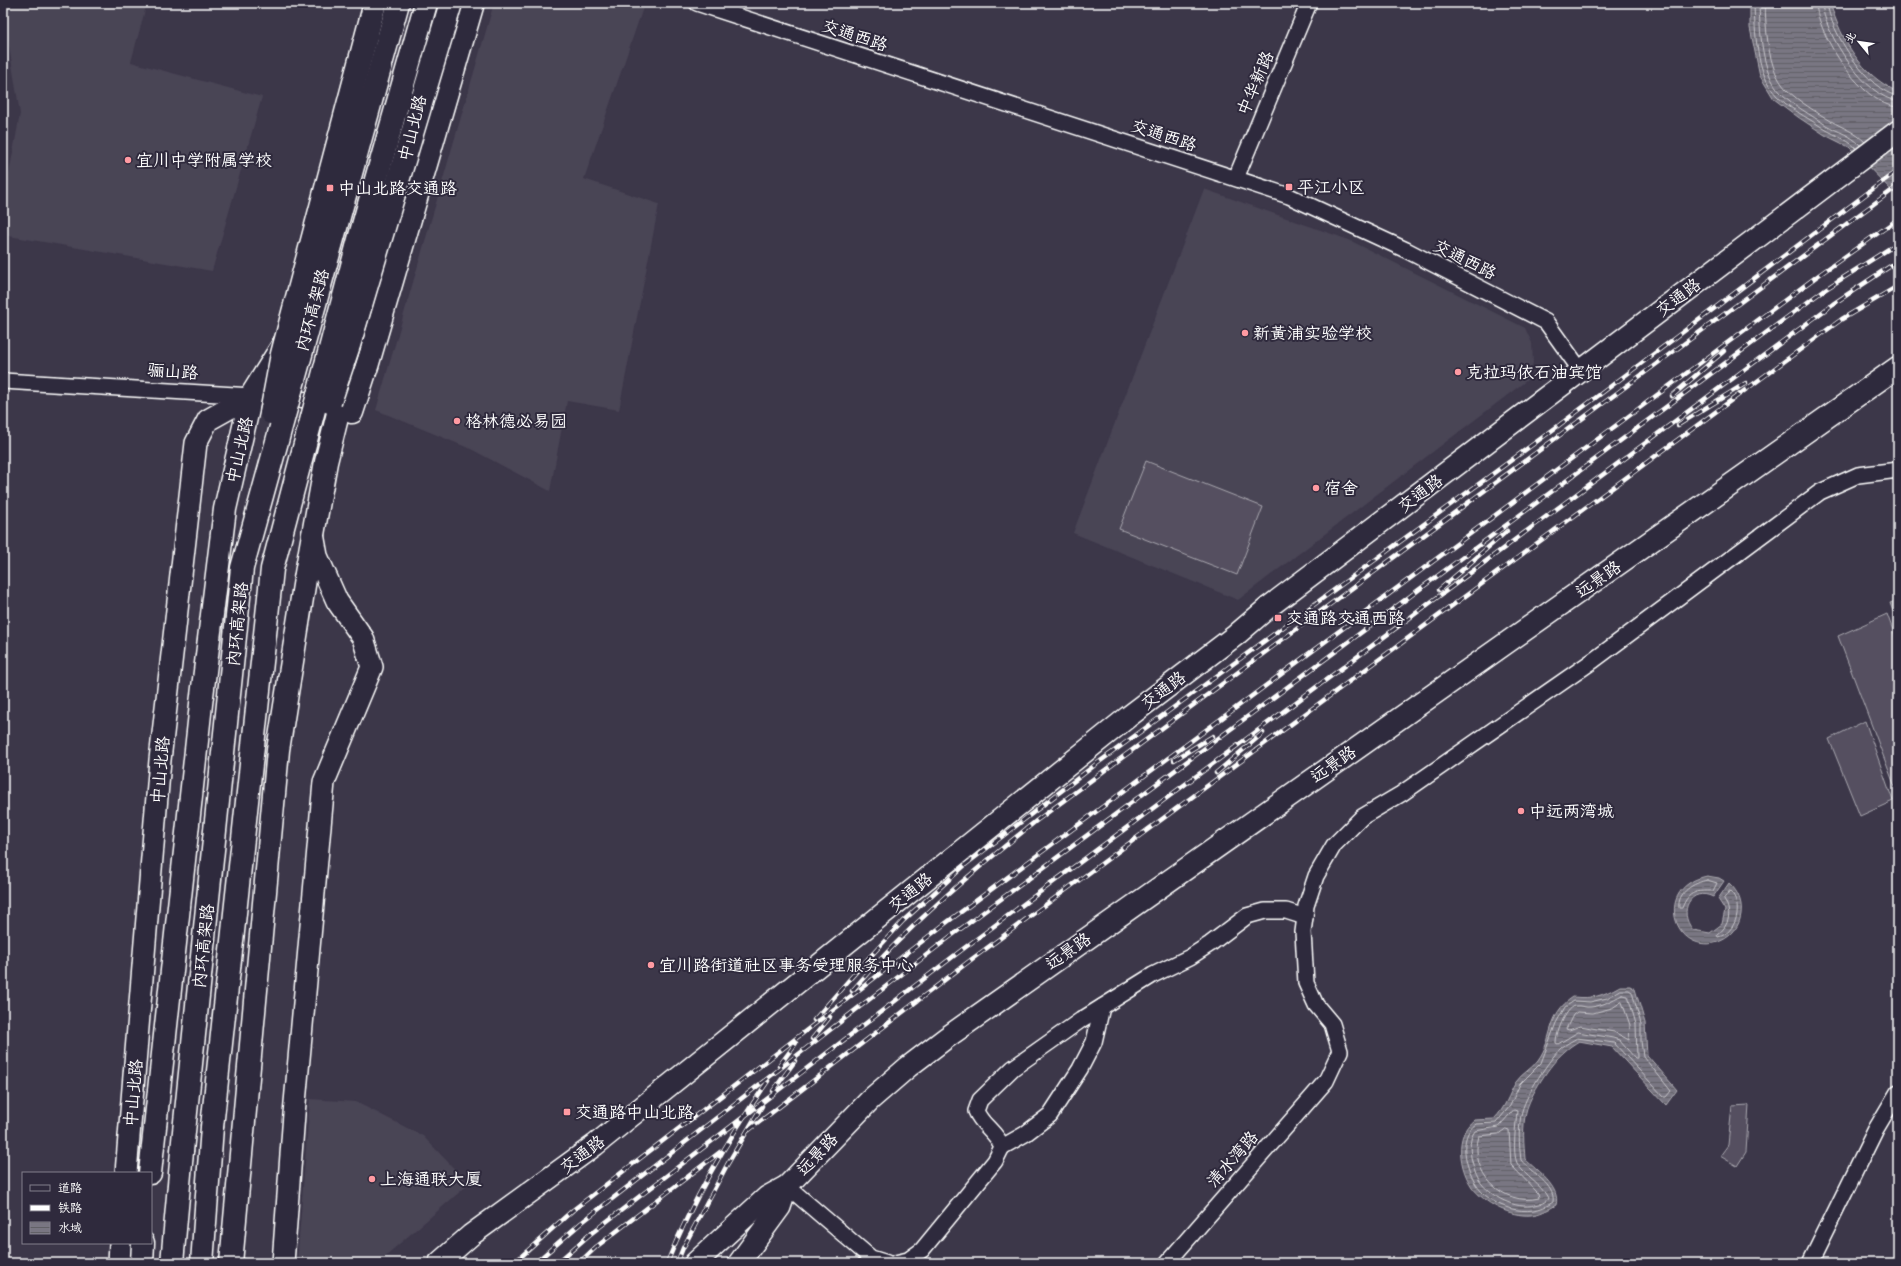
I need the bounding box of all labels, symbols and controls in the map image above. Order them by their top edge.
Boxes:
street label: 交通西路 [820,15,890,55]
north arrow [1839,22,1879,62]
text: 北 [1842,29,1859,45]
street label: 中华新路 [1233,48,1277,118]
street label: 中山北路 [394,93,430,163]
street label: 交通西路 [1129,115,1199,155]
place label: 宜川中学附属学校 [136,150,272,170]
marker: 宜川中学附属学校 [123,155,133,165]
place label: 平江小区 [1297,177,1365,197]
place label: 中山北路交通路 [338,178,457,198]
marker: 平江小区 [1284,182,1294,192]
marker: 中山北路交通路 [325,183,335,193]
street label: 交通西路 [1430,235,1500,283]
street label: 内环高架路 [291,266,333,354]
street label: 交通路 [1652,274,1704,320]
place label: 新黄浦实验学校 [1253,323,1372,343]
marker: 新黄浦实验学校 [1240,328,1250,338]
street label: 骊山路 [147,359,199,383]
place label: 克拉玛依石油宾馆 [1466,362,1602,382]
marker: 克拉玛依石油宾馆 [1453,367,1463,377]
place label: 格林德必易园 [465,411,567,431]
street label: 中山北路 [222,415,256,485]
marker: 格林德必易园 [452,416,462,426]
street label: 交通路 [1394,470,1446,516]
place label: 宿舍 [1324,478,1358,498]
marker: 宿舍 [1311,483,1321,493]
street label: 远景路 [1571,556,1625,602]
street label: 内环高架路 [223,581,251,667]
place label: 交通路交通西路 [1286,608,1405,628]
marker: 交通路交通西路 [1273,613,1283,623]
street label: 交通路 [1137,667,1189,713]
street label: 中山北路 [147,735,173,805]
street label: 远景路 [1306,741,1360,787]
place label: 中远两湾城 [1529,801,1614,821]
marker: 中远两湾城 [1516,806,1526,816]
street label: 交通路 [884,868,936,916]
street label: 内环高架路 [189,903,217,989]
street label: 远景路 [1041,928,1095,974]
place label: 宜川路街道社区事务受理服务中心 [659,955,914,975]
marker: 宜川路街道社区事务受理服务中心 [646,960,656,970]
street label: 中山北路 [120,1058,146,1128]
place label: 交通路中山北路 [575,1102,694,1122]
marker: 交通路中山北路 [562,1107,572,1117]
street label: 清水湾路 [1202,1127,1262,1191]
street label: 远景路 [792,1129,842,1179]
street label: 交通路 [556,1131,608,1177]
place label: 上海通联大厦 [380,1169,482,1189]
legend [22,1172,152,1244]
marker: 上海通联大厦 [367,1174,377,1184]
text: 道路 [58,1181,82,1195]
text: 铁路 [58,1201,82,1215]
text: 水域 [58,1221,82,1235]

